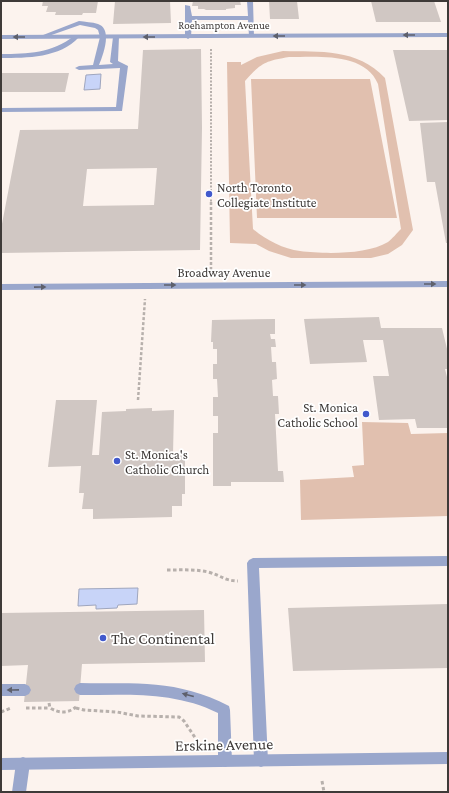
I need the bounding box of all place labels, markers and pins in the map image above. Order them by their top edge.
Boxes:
place label: North Toronto Collegiate Institute [217,180,317,210]
marker: North Toronto Collegiate Institute [204,189,214,199]
place label: St. Monica Catholic School [277,400,359,430]
marker: St. Monica Catholic School [361,409,371,419]
place label: St. Monica's Catholic Church [125,447,209,477]
marker: St. Monica's Catholic Church [112,456,122,466]
place label: The Continental [111,630,215,647]
marker: The Continental [98,633,108,643]

